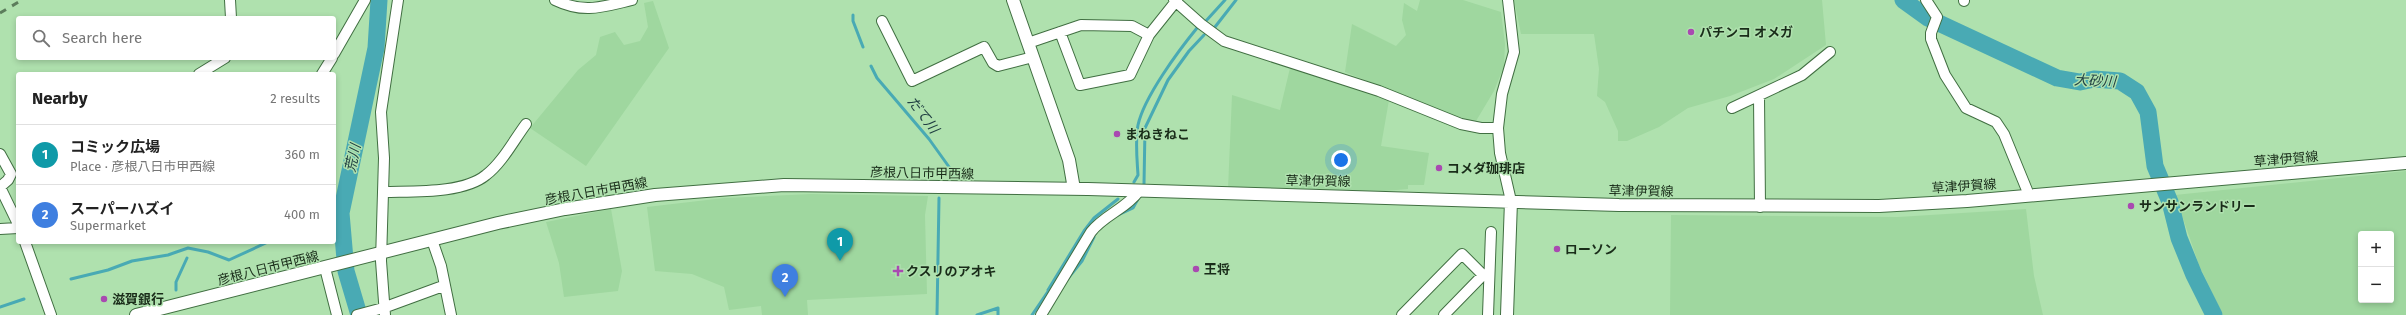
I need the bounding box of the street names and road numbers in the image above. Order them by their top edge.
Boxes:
street label: 草津伊賀線 [2253,149,2319,169]
street label: 彦根八日市甲西線 [870,165,974,181]
street label: 草津伊賀線 [1285,173,1351,189]
street label: 彦根八日市甲西線 [543,175,649,207]
street label: 草津伊賀線 [1931,176,1997,196]
street label: 草津伊賀線 [1608,183,1674,199]
street label: 彦根八日市甲西線 [216,248,320,288]

